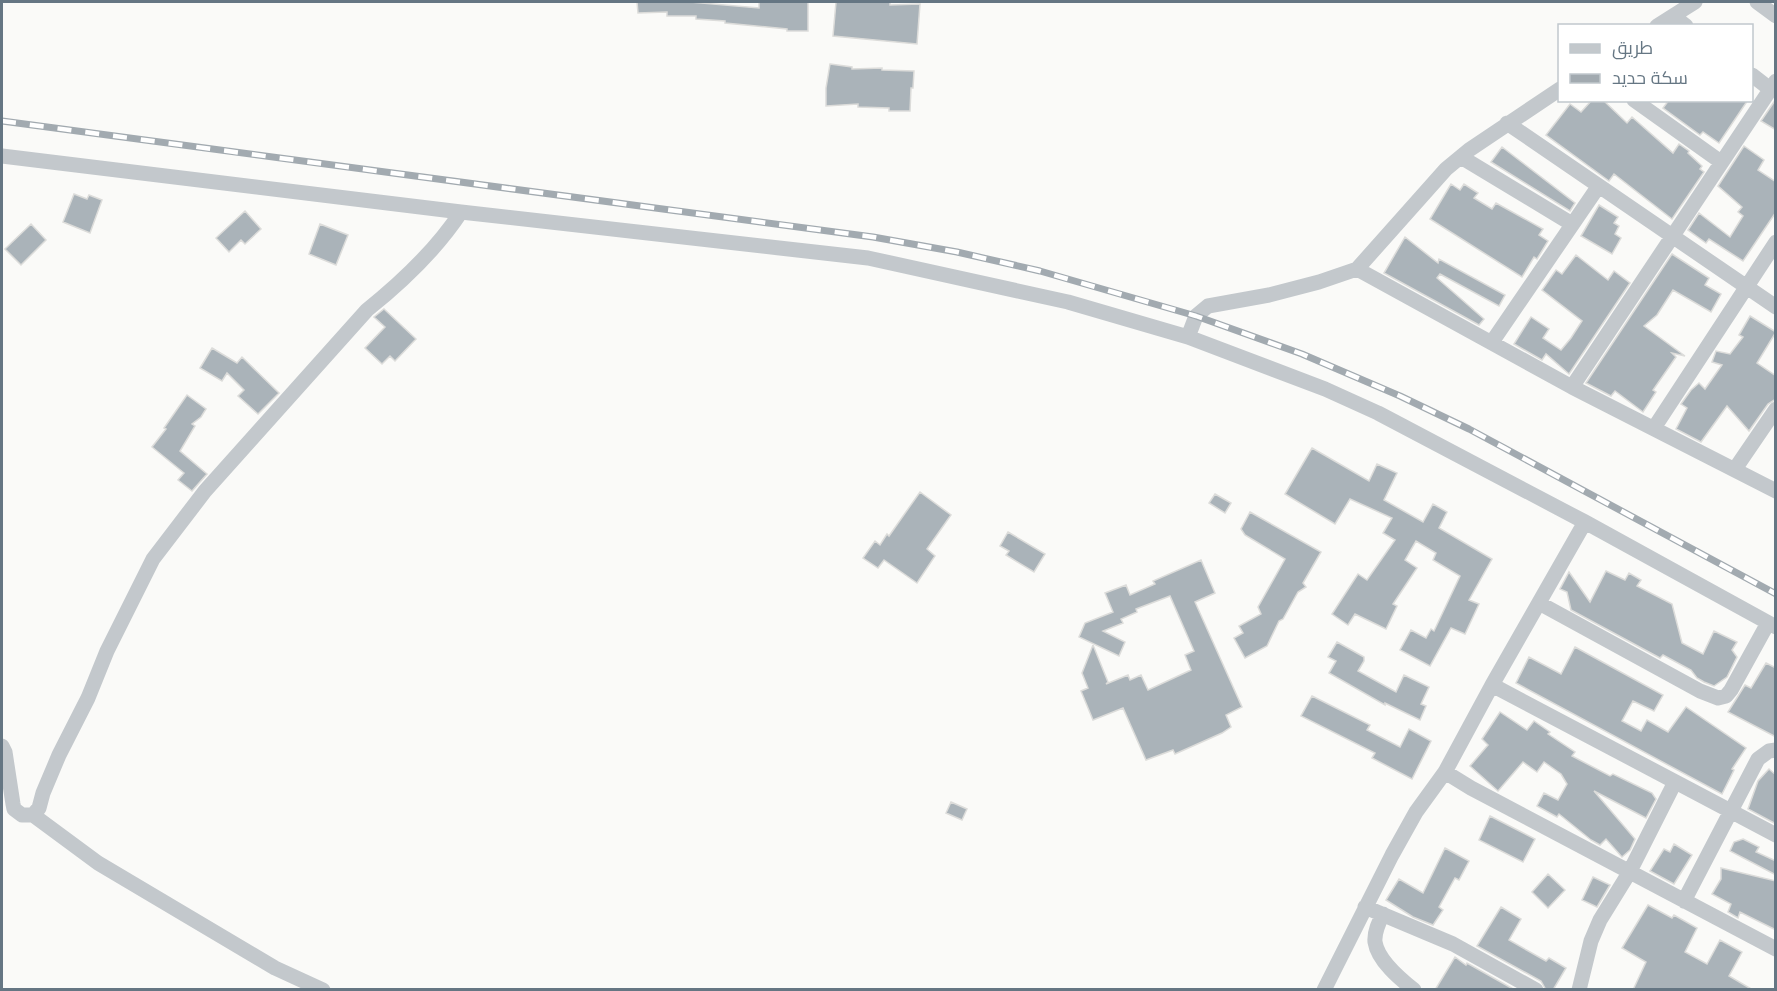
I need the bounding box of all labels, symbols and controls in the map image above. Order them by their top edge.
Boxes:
legend [1558,24,1753,102]
text: طريق [1612,35,1653,60]
text: سكة حديد [1612,65,1688,89]

